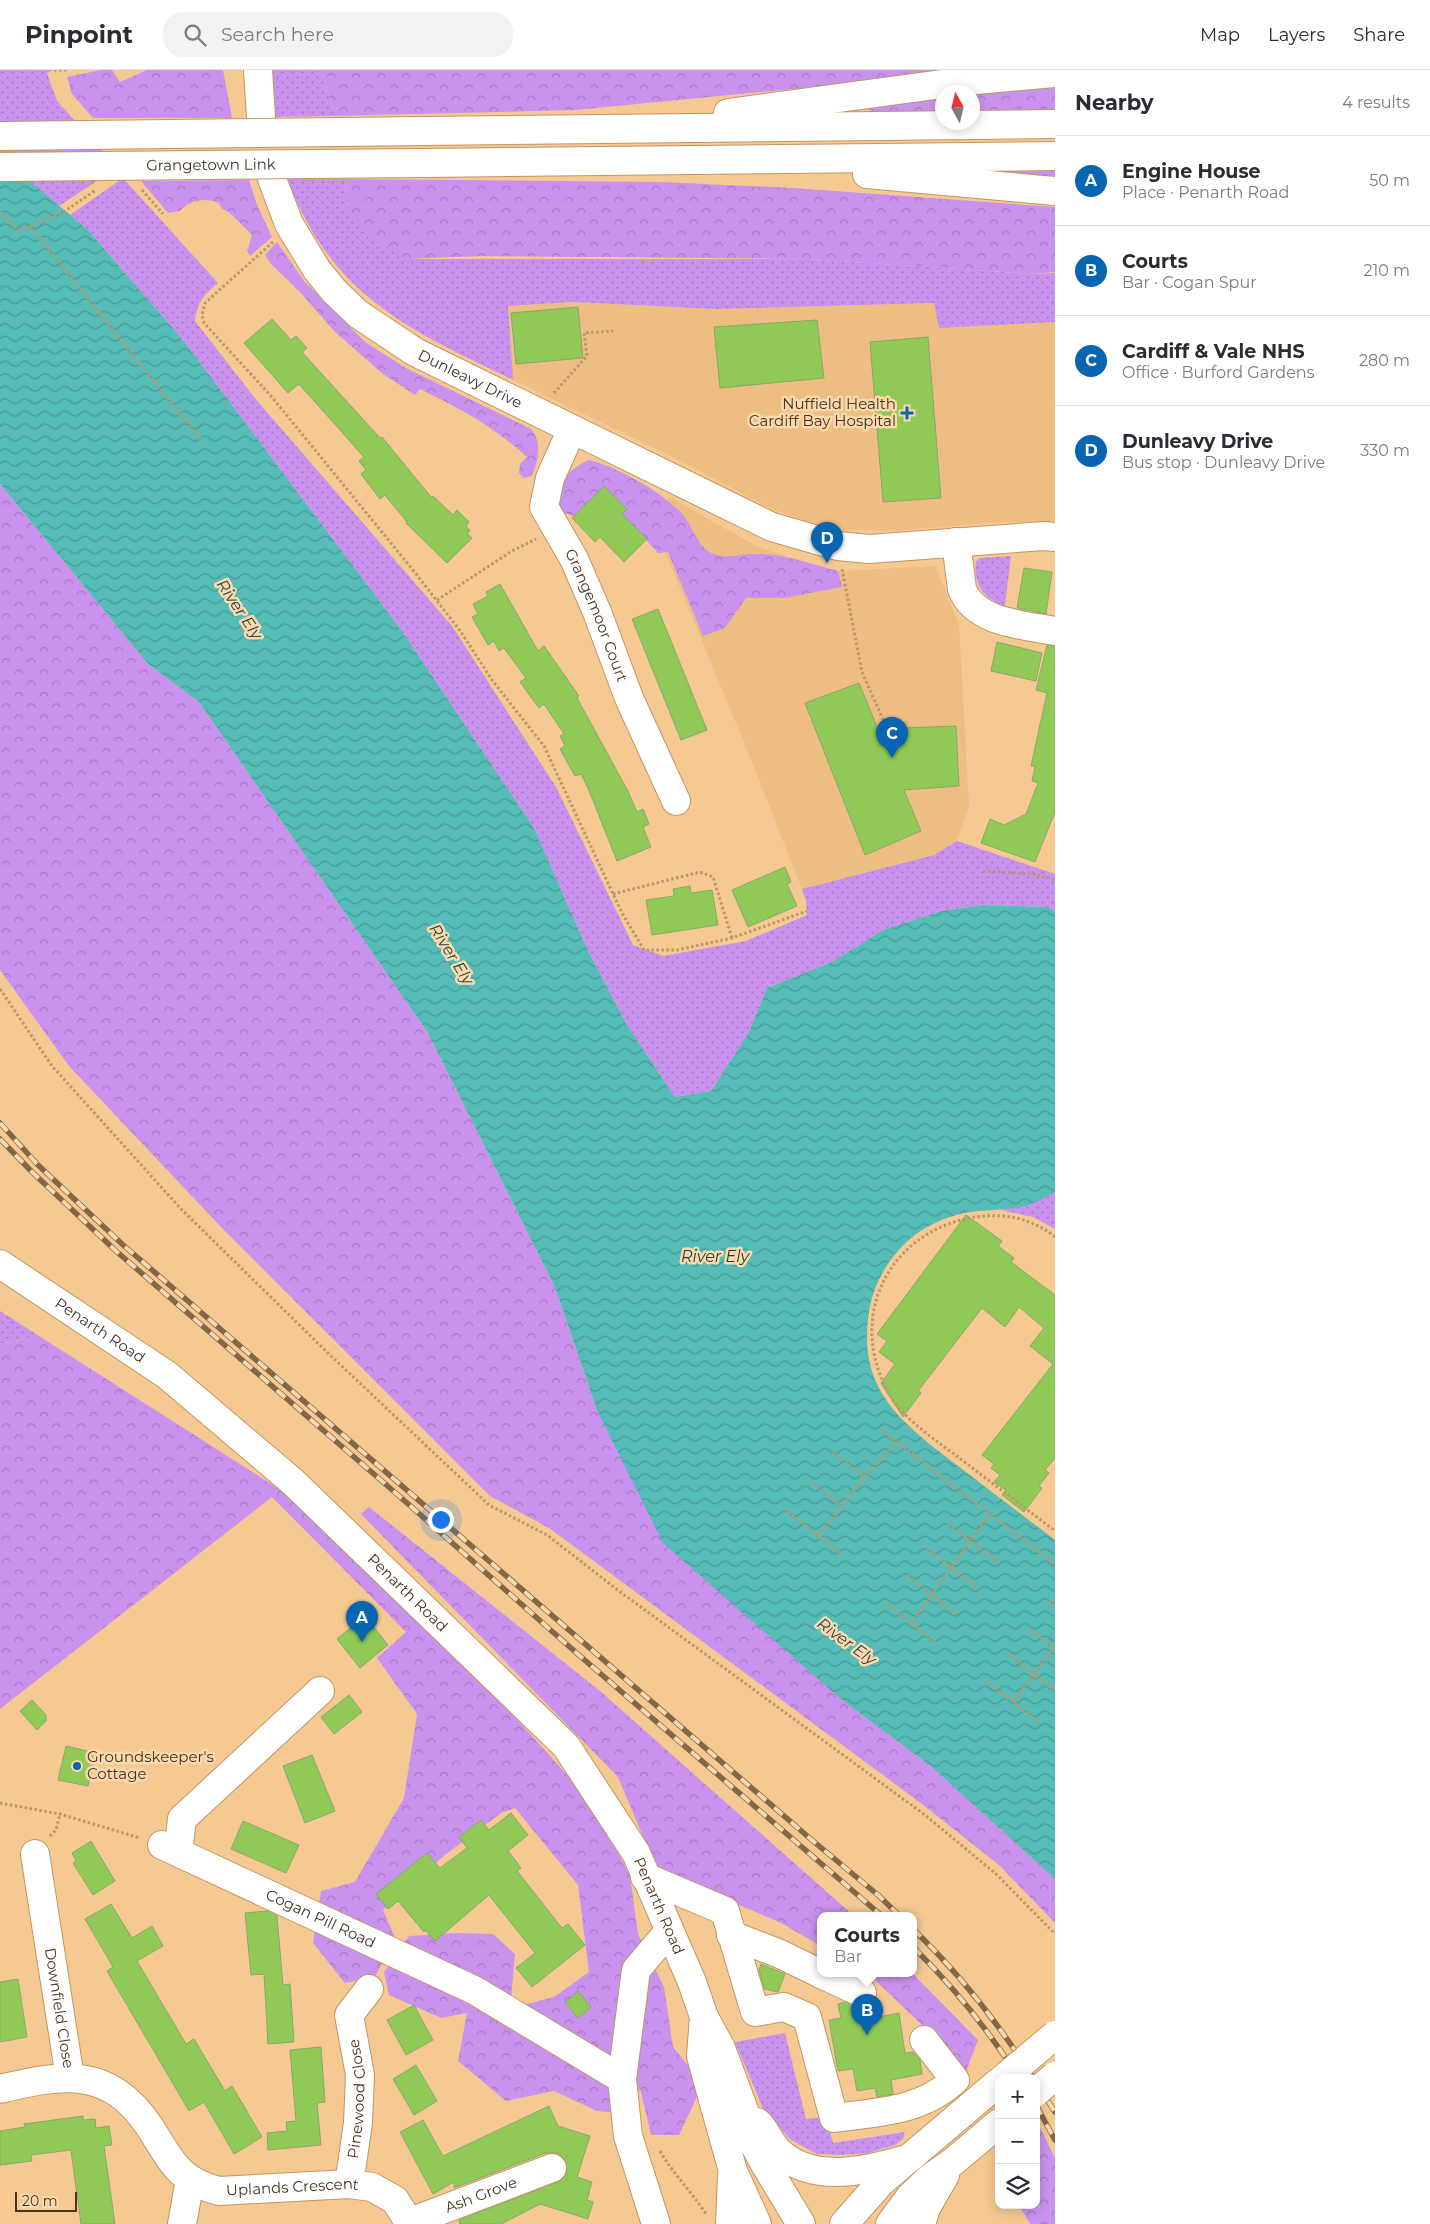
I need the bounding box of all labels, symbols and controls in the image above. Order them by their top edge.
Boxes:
search box [163,12,513,57]
text: Pinpoint [25,20,133,49]
icon: search [181,21,209,49]
text: Search here [221,23,334,46]
text: Map [1200,24,1240,46]
text: Layers [1268,24,1325,46]
text: Share [1353,24,1405,46]
north arrow [935,85,980,130]
text: Nearby [1075,90,1154,115]
text: 4 results [1342,93,1410,112]
street label: Grangetown Link [146,154,276,175]
text: Engine House [1122,160,1260,183]
text: A [1085,171,1097,190]
text: 50 m [1369,171,1410,190]
text: Place · Penarth Road [1122,183,1289,202]
text: Courts [1122,250,1188,273]
text: B [1085,261,1097,280]
text: 210 m [1363,261,1410,280]
text: Bar · Cogan Spur [1122,273,1257,292]
text: Cardiff & Vale NHS [1122,340,1305,363]
street label: Dunleavy Drive [415,345,525,412]
text: C [1085,351,1097,370]
text: 280 m [1359,351,1410,370]
text: Office · Burford Gardens [1122,363,1315,382]
place label: Nuffield Health Cardiff Bay Hospital [749,394,896,430]
marker: Nuffield Health Cardiff Bay Hospital [900,406,914,420]
text: Dunleavy Drive [1122,430,1273,453]
text: D [1084,441,1098,460]
text: 330 m [1360,441,1410,460]
text: Bus stop · Dunleavy Drive [1122,453,1325,472]
pin: D [811,522,843,563]
street label: Grangemoor Court [561,545,632,684]
water label: River Ely [213,576,267,644]
pin: C [876,717,908,758]
water label: River Ely [425,920,478,989]
water label: River Ely [681,1247,750,1266]
street label: Penarth Road [52,1293,149,1367]
your location [428,1507,454,1533]
street label: Penarth Road [364,1549,452,1635]
pin: A [346,1601,378,1642]
water label: River Ely [814,1614,881,1670]
place label: Groundskeeper's Cottage [87,1747,214,1783]
marker: Groundskeeper's Cottage [71,1760,83,1772]
street label: Penarth Road [630,1854,689,1957]
street label: Cogan Pill Road [263,1885,379,1952]
popup [817,1912,917,1977]
text: Courts [834,1924,900,1947]
street label: Downfield Close [41,1946,78,2070]
text: Bar [834,1947,862,1966]
pin: B [851,1994,883,2035]
street label: Pinewood Close [343,2038,370,2160]
map controls [995,2074,1040,2209]
button: + [995,2074,1040,2119]
button: − [995,2119,1040,2164]
button: layers [995,2164,1040,2209]
street label: Ash Grove [442,2172,520,2217]
street label: Uplands Crescent [225,2174,360,2200]
scale bar [15,2189,78,2212]
text: 20 m [22,2192,58,2210]

